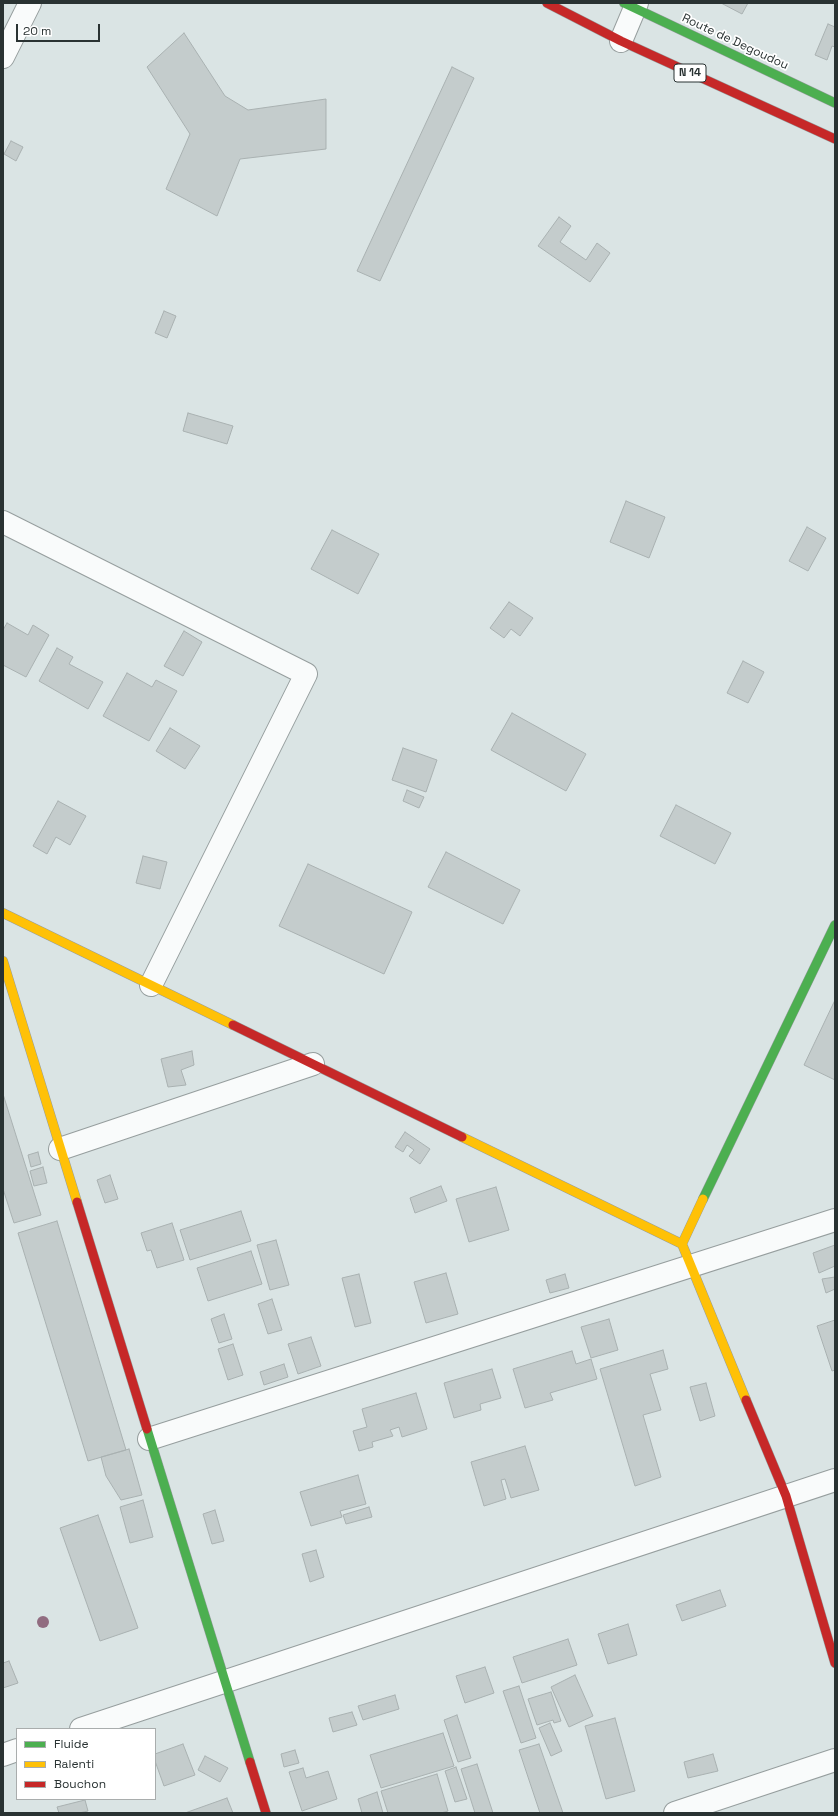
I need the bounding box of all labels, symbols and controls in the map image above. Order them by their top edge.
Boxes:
street label: Route de Degoudou [680,11,790,73]
scale bar [18,16,102,42]
text: 20 m [23,23,51,39]
road number: N 14 [674,64,706,82]
legend [16,1728,156,1800]
text: Fluide [54,1736,89,1752]
text: Ralenti [54,1756,94,1772]
text: Bouchon [54,1776,106,1792]

